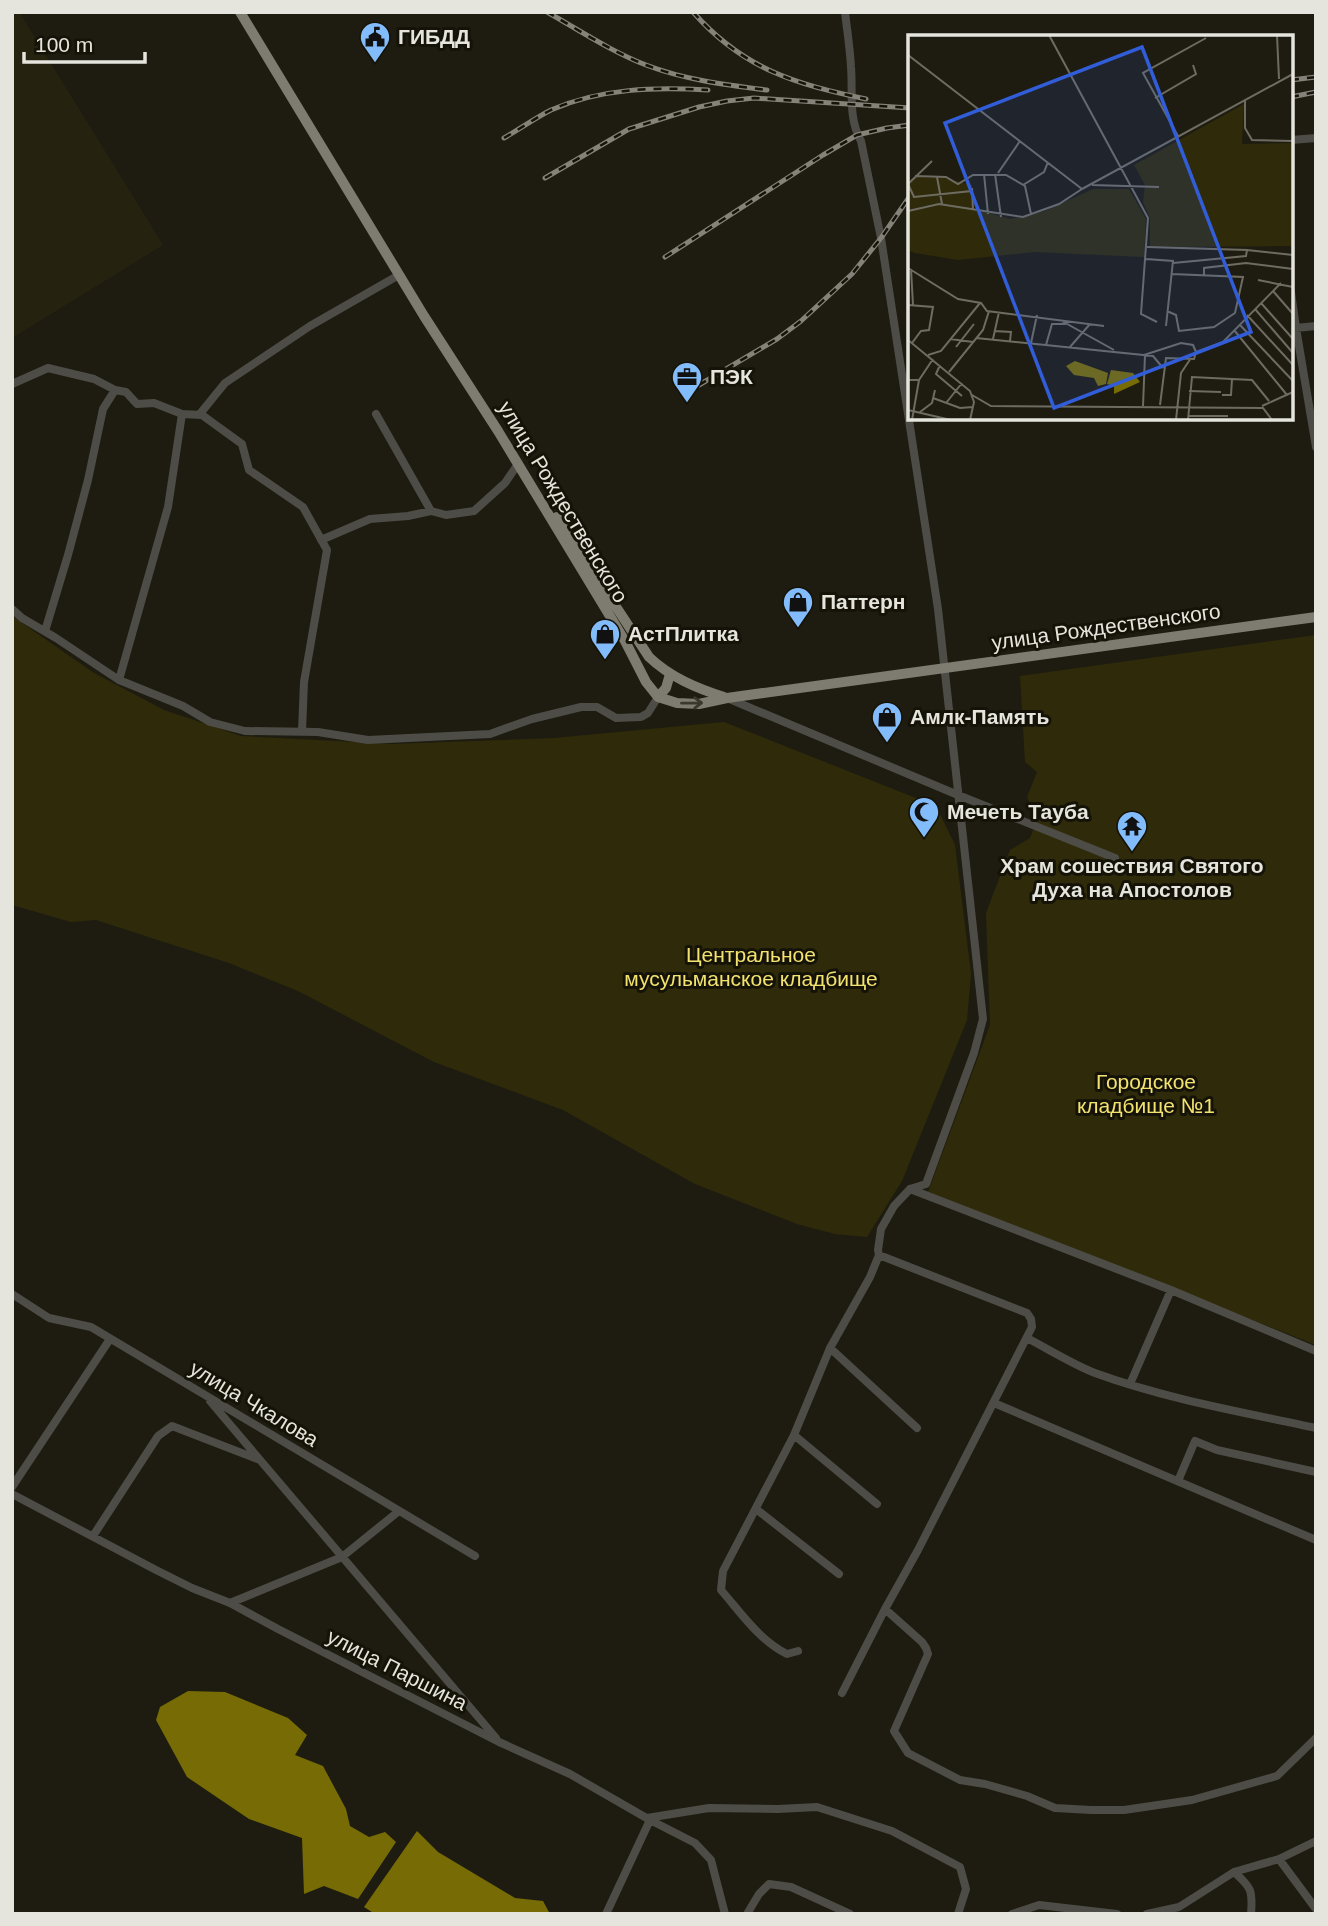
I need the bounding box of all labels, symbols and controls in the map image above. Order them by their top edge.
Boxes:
public building icon: ГИБДД [358,20,392,64]
scale bar [24,21,145,65]
place label: ГИБДД [398,25,470,48]
text: 100 m [35,33,93,56]
inset map [908,35,1293,420]
office icon: ПЭК [670,360,704,404]
place label: ПЭК [710,365,753,388]
street label: улица Рождественского [494,397,633,607]
shop icon: Паттерн [781,585,815,629]
place label: Паттерн [821,590,906,613]
street label: улица Рождественского [990,599,1222,654]
shop icon: АстПлитка [588,617,622,661]
place label: АстПлитка [628,622,739,645]
one-way arrow [681,696,704,710]
shop icon: Амлк-Память [870,700,904,744]
place label: Амлк-Память [910,705,1049,728]
mosque icon: Мечеть Тауба [907,795,941,839]
place label: Мечеть Тауба [947,800,1089,823]
temple icon: Храм сошествия Святого Духа на Апостолов [1115,809,1149,853]
place label: Храм сошествия Святого Духа на Апостолов [1000,854,1264,901]
park label: Центральное мусульманское кладбище [624,943,878,990]
park label: Городское кладбище №1 [1077,1070,1215,1117]
street label: улица Чкалова [186,1356,323,1451]
street label: улица Паршина [323,1624,471,1715]

